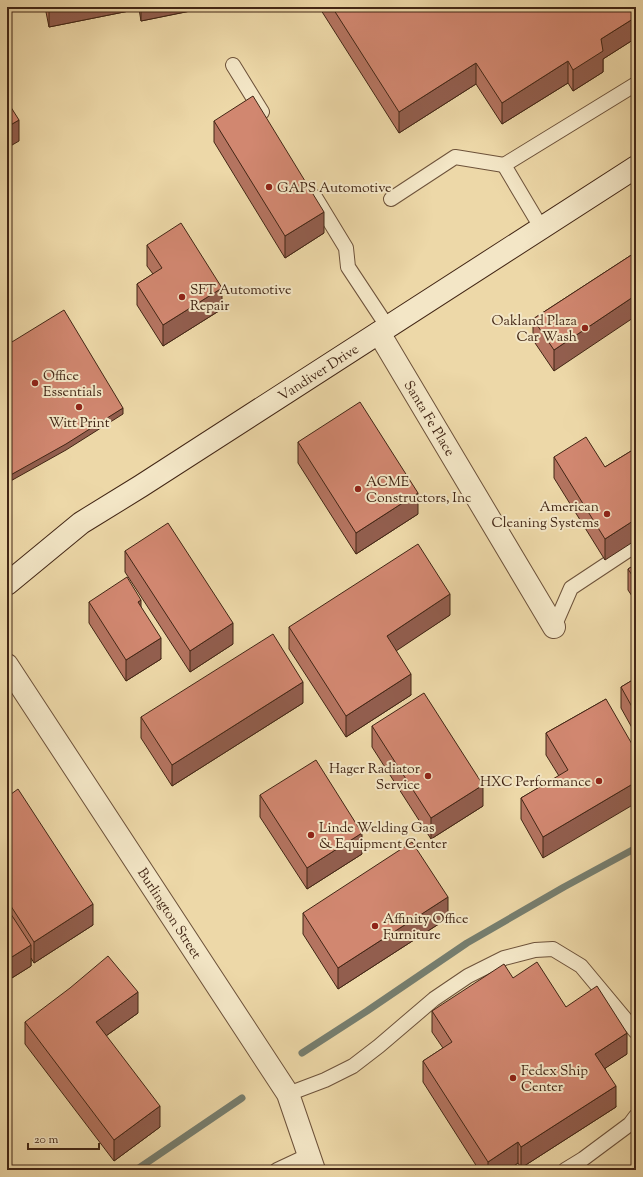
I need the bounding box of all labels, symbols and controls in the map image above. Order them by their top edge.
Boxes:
place label: GAPS Automotive [277,179,392,199]
marker: GAPS Automotive [264,182,274,192]
place label: SFT Automotive Repair [190,281,292,317]
marker: SFT Automotive Repair [177,292,187,302]
place label: Oakland Plaza Car Wash [492,312,578,348]
marker: Oakland Plaza Car Wash [580,323,590,333]
street label: Vandiver Drive [275,340,363,407]
place label: Office Essentials [43,367,102,403]
street label: Santa Fe Place [398,377,459,461]
marker: Office Essentials [30,378,40,388]
marker: Witt Print [74,402,84,412]
place label: Witt Print [48,414,110,434]
place label: ACME Constructors, Inc [366,473,471,509]
marker: ACME Constructors, Inc [353,484,363,494]
place label: American Cleaning Systems [492,498,599,534]
marker: American Cleaning Systems [602,509,612,519]
place label: Hager Radiator Service [329,760,421,796]
marker: Hager Radiator Service [423,771,433,781]
place label: HXC Performance [480,773,591,793]
marker: HXC Performance [594,776,604,786]
place label: Linde Welding Gas & Equipment Center [319,819,448,855]
marker: Linde Welding Gas & Equipment Center [306,830,316,840]
street label: Burlington Street [131,865,205,964]
place label: Affinity Office Furniture [383,910,469,946]
marker: Affinity Office Furniture [370,921,380,931]
place label: Fedex Ship Center [521,1062,588,1098]
marker: Fedex Ship Center [508,1073,518,1083]
scale bar [28,1125,99,1151]
text: 20 m [34,1131,59,1149]

